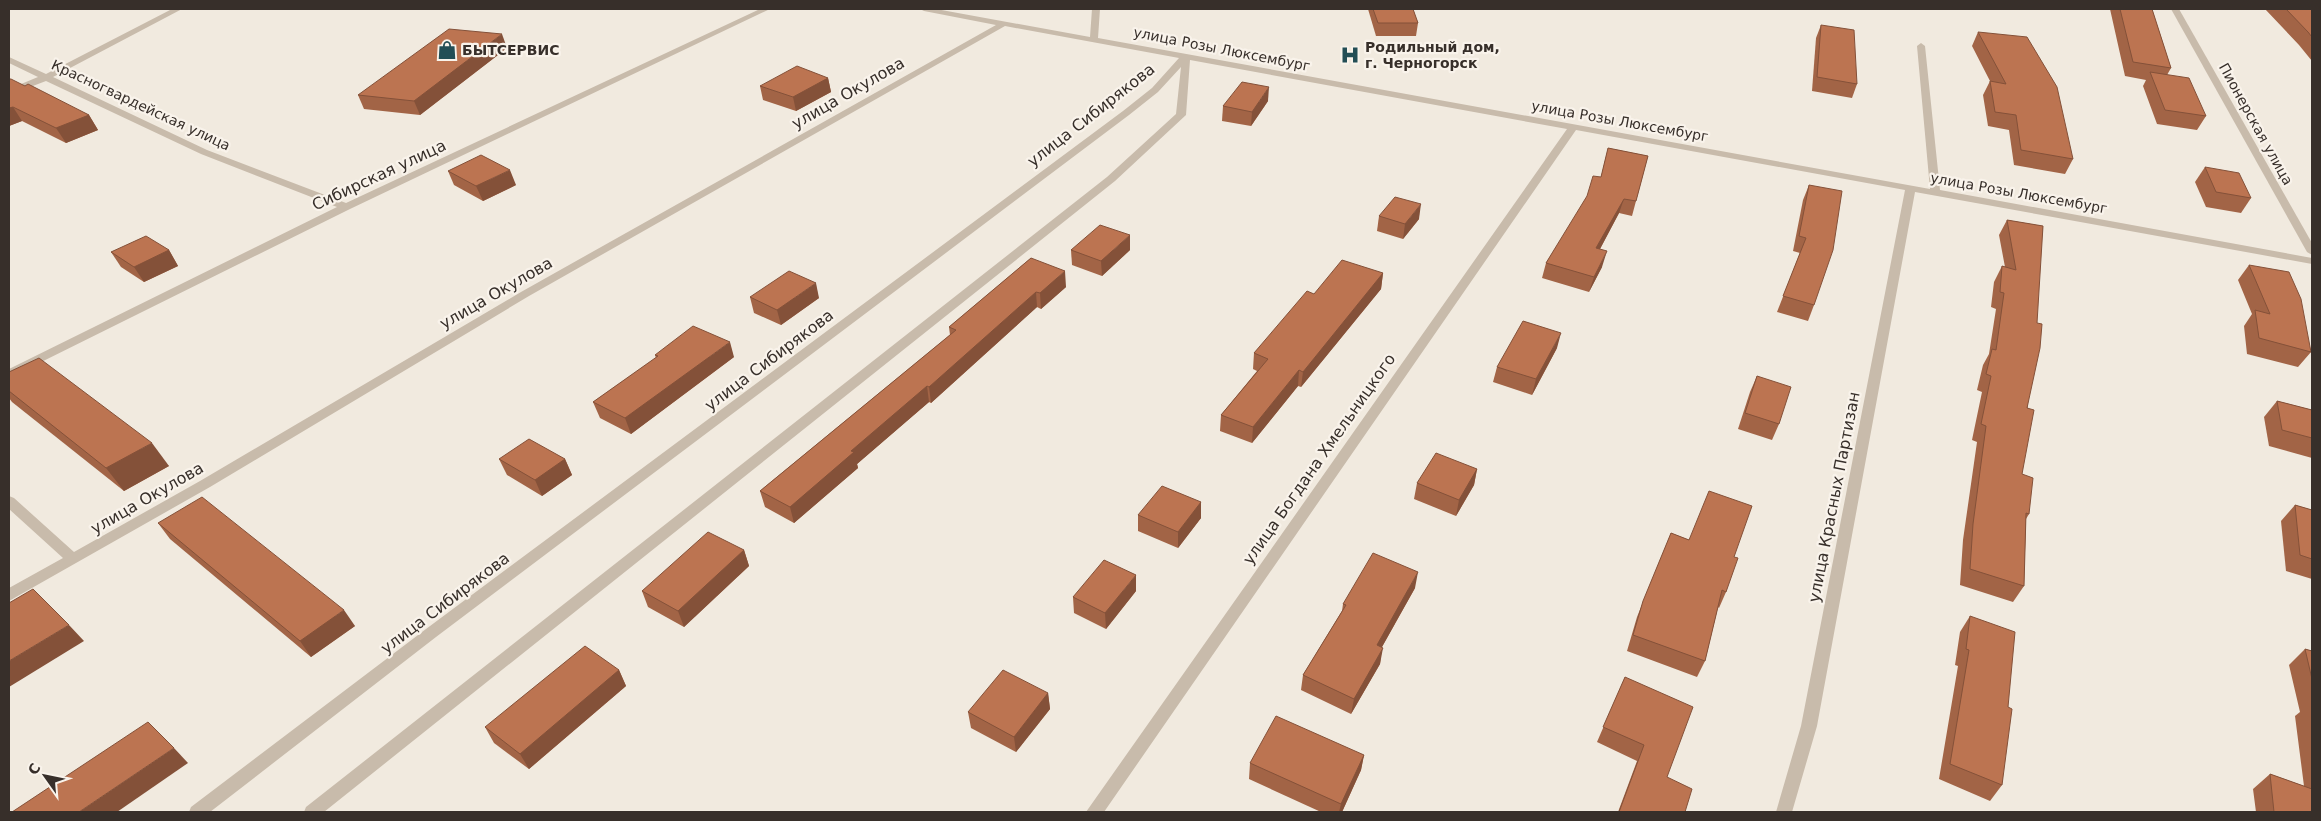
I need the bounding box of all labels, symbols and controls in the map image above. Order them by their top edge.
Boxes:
street label: улица Розы Люксембург [1132,24,1312,74]
shop icon: БЫТСЕРВИС [436,39,458,61]
place label: Родильный дом, г. Черногорск [1365,39,1500,71]
place label: БЫТСЕРВИС [462,42,560,58]
hospital icon: Родильный дом, г. Черногорск [1339,44,1361,66]
street label: улица Окулова [788,53,908,133]
street label: Красногвардейская улица [49,56,233,154]
street label: улица Сибирякова [1024,59,1158,171]
street label: Пионерская улица [2216,60,2296,188]
street label: улица Розы Люксембург [1530,98,1710,144]
street label: Сибирская улица [309,136,449,214]
street label: улица Розы Люксембург [1929,170,2109,216]
street label: улица Окулова [436,253,556,333]
street label: улица Сибирякова [701,305,837,415]
street label: улица Богдана Хмельницкого [1239,350,1399,568]
street label: улица Красных Партизан [1804,390,1864,604]
street label: улица Окулова [87,458,207,538]
street label: улица Сибирякова [377,548,513,658]
north arrow [20,751,70,801]
text: С [25,760,44,778]

